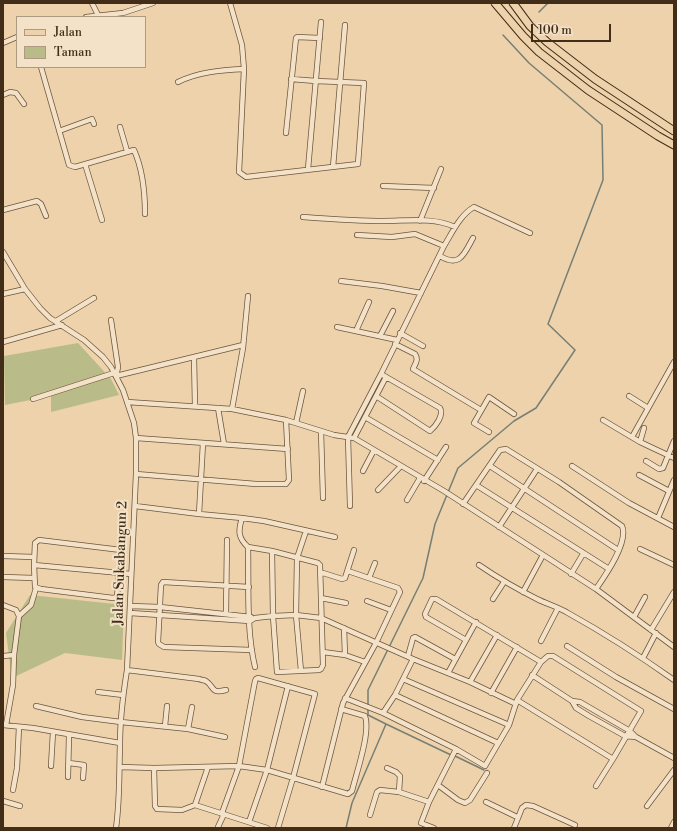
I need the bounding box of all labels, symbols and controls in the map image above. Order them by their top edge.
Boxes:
legend [16,16,146,68]
scale bar [533,16,613,42]
text: 100 m [538,23,572,38]
text: Jalan [54,25,82,40]
text: Taman [54,45,92,60]
street label: Jalan Sukabangun 2 [110,501,132,625]

